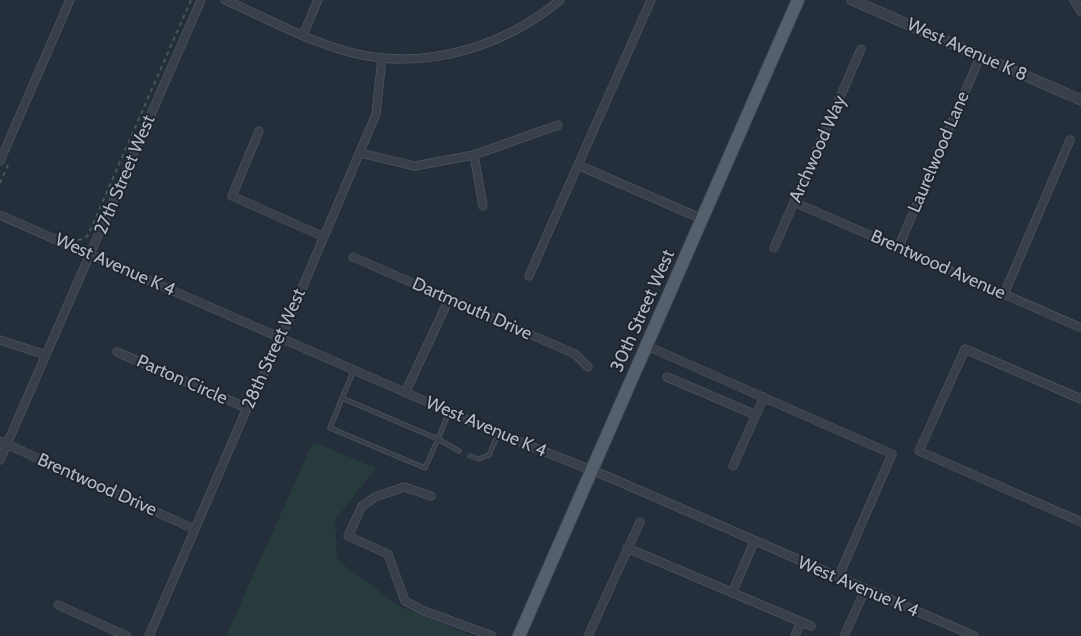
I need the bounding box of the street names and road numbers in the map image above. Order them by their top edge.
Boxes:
street label: West Avenue K 8 [904,14,1030,86]
street label: Laurelwood Lane [904,88,974,216]
street label: Archwood Way [785,92,851,206]
street label: 27th Street West [90,112,160,238]
street label: Brentwood Avenue [867,226,1009,304]
street label: West Avenue K 4 [52,229,178,301]
street label: 30th Street West [606,247,680,375]
street label: Dartmouth Drive [409,273,535,345]
street label: 28th Street West [238,285,310,413]
street label: Parton Circle [133,350,231,410]
street label: West Avenue K 4 [422,392,550,462]
street label: Brentwood Drive [34,449,160,521]
street label: West Avenue K 4 [794,552,922,622]

